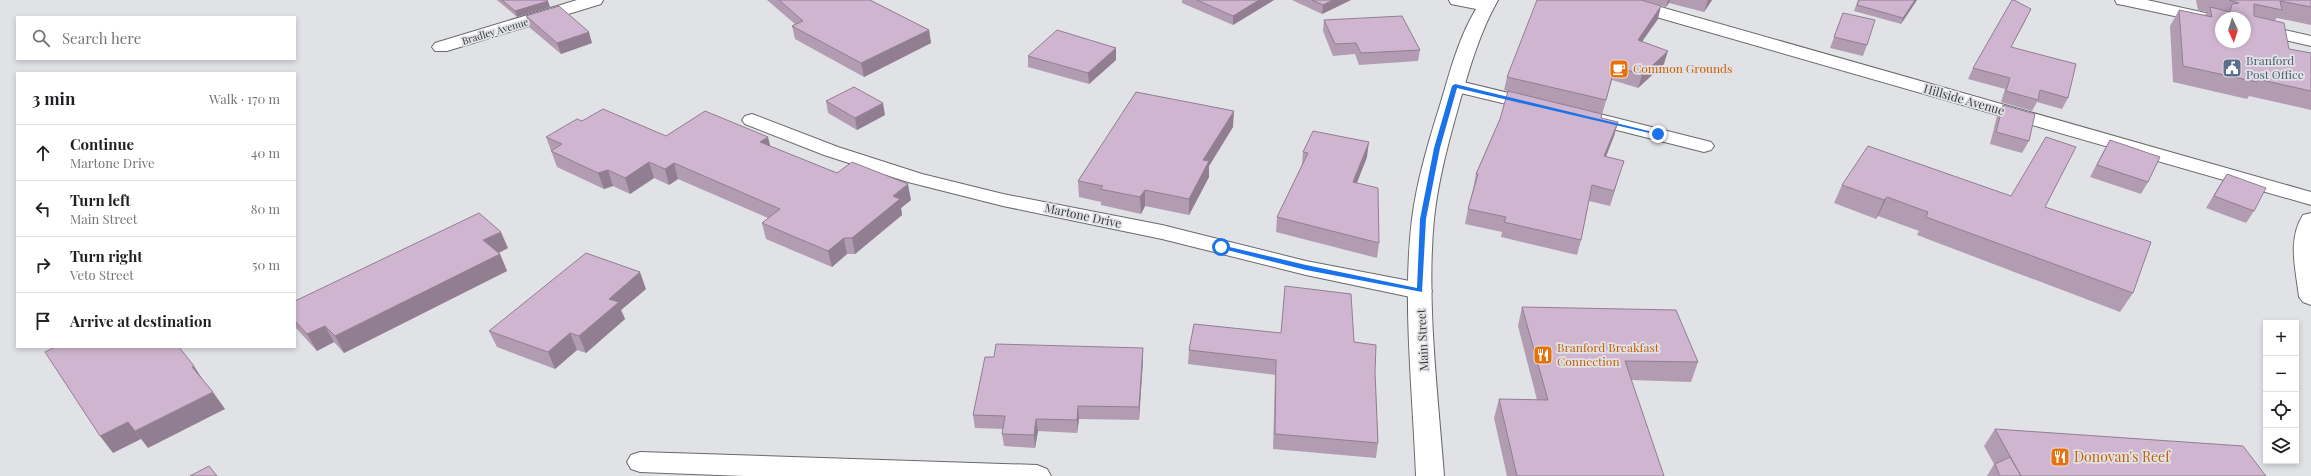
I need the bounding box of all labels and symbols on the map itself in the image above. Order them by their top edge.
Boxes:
north arrow [2215,12,2251,48]
street label: Bradley Avenue [460,14,530,48]
place label: Branford Post Office [2246,52,2304,82]
public building icon: Branford Post Office [2221,57,2243,79]
cafe icon: Common Grounds [1608,58,1630,80]
place label: Common Grounds [1633,60,1732,76]
street label: Hillside Avenue [1922,80,2007,118]
route end [1649,125,1667,143]
street label: Martone Drive [1043,199,1123,231]
route start [1212,238,1230,256]
street label: Main Street [1412,308,1432,372]
place label: Branford Breakfast Connection [1557,339,1660,369]
restaurant icon: Branford Breakfast Connection [1532,344,1554,366]
restaurant icon: Donovan's Reef [2049,446,2071,468]
place label: Donovan's Reef [2074,447,2171,466]

